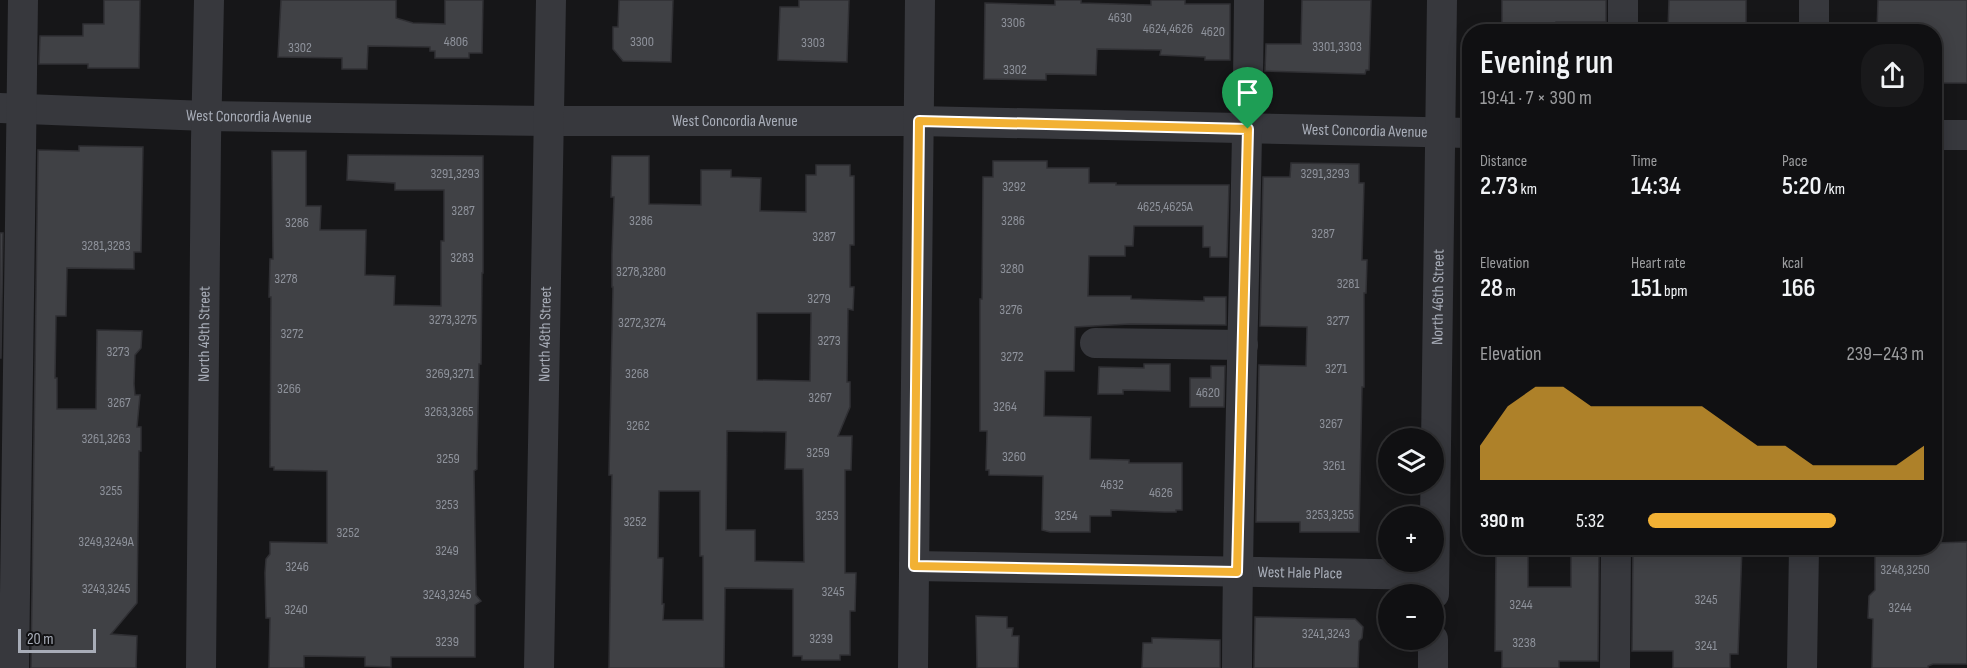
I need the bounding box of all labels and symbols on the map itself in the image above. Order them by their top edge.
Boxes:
house number: 4630 [1108,9,1132,26]
house number: 3306 [1001,14,1025,31]
house number: 4624,4626 [1143,20,1193,37]
house number: 4620 [1201,23,1225,40]
house number: 4806 [444,33,468,50]
house number: 3300 [630,33,654,50]
house number: 3303 [801,34,825,51]
house number: 3301,3303 [1312,38,1362,55]
house number: 3302 [288,39,312,56]
house number: 3302 [1003,61,1027,78]
pin [1222,67,1273,129]
street label: West Concordia Avenue [186,106,312,127]
street label: West Concordia Avenue [672,112,798,131]
street label: West Concordia Avenue [1302,120,1428,142]
house number: 3291,3293 [430,165,480,182]
house number: 3291,3293 [1300,165,1350,182]
house number: 3292 [1002,178,1026,195]
house number: 4625,4625A [1137,198,1194,215]
house number: 3287 [451,202,475,219]
house number: 3286 [629,212,653,229]
house number: 3286 [1001,212,1025,229]
house number: 3286 [285,214,309,231]
house number: 3287 [1311,225,1335,242]
house number: 3287 [812,228,836,245]
house number: 3281,3283 [81,237,131,254]
house number: 3283 [450,249,474,266]
street label: North 46th Street [1428,249,1448,345]
house number: 3280 [1000,260,1024,277]
house number: 3278,3280 [616,263,666,280]
house number: 3278 [274,270,298,287]
house number: 3281 [1337,275,1359,292]
street label: North 49th Street [194,286,214,382]
street label: North 48th Street [535,286,555,382]
house number: 3279 [807,290,831,307]
house number: 3276 [999,301,1023,318]
house number: 3273,3275 [429,311,478,328]
house number: 3277 [1327,312,1350,329]
house number: 3272,3274 [618,314,666,331]
house number: 3272 [280,325,304,342]
house number: 3273 [817,332,841,349]
house number: 3273 [106,343,130,360]
house number: 3272 [1000,348,1024,365]
house number: 3271 [1325,360,1347,377]
house number: 3269,3271 [426,365,474,382]
house number: 3268 [625,365,649,382]
house number: 3266 [277,380,301,397]
house number: 4620 [1196,384,1220,401]
house number: 3267 [808,389,832,406]
house number: 3267 [107,394,131,411]
house number: 3264 [993,398,1017,415]
house number: 3263,3265 [424,403,474,420]
house number: 3267 [1319,415,1343,432]
house number: 3262 [626,417,650,434]
house number: 3261,3263 [81,430,131,447]
house number: 3259 [806,444,830,461]
house number: 3260 [1002,448,1026,465]
house number: 3259 [436,450,460,467]
house number: 3261 [1323,457,1345,474]
house number: 4632 [1100,476,1124,493]
house number: 3255 [100,482,123,499]
house number: 4626 [1149,484,1173,501]
house number: 3253 [435,496,459,513]
house number: 3253,3255 [1306,506,1355,523]
house number: 3253 [815,507,839,524]
house number: 3254 [1054,507,1078,524]
house number: 3252 [623,513,647,530]
house number: 3252 [336,524,360,541]
house number: 3249,3249A [78,533,135,550]
house number: 3249 [435,542,459,559]
house number: 3246 [285,558,309,575]
house number: 3248,3250 [1880,561,1930,578]
street label: West Hale Place [1257,562,1342,583]
house number: 3243,3245 [82,580,131,597]
house number: 3245 [821,583,845,600]
house number: 3243,3245 [423,586,472,603]
house number: 3245 [1694,591,1718,608]
house number: 3244 [1509,596,1533,613]
house number: 3244 [1888,599,1912,616]
house number: 3240 [284,601,308,618]
house number: 3241,3243 [1302,625,1350,642]
scale bar [18,626,96,654]
house number: 3239 [809,630,833,647]
house number: 3239 [435,633,459,650]
house number: 3238 [1512,634,1536,651]
house number: 3241 [1695,637,1717,654]

